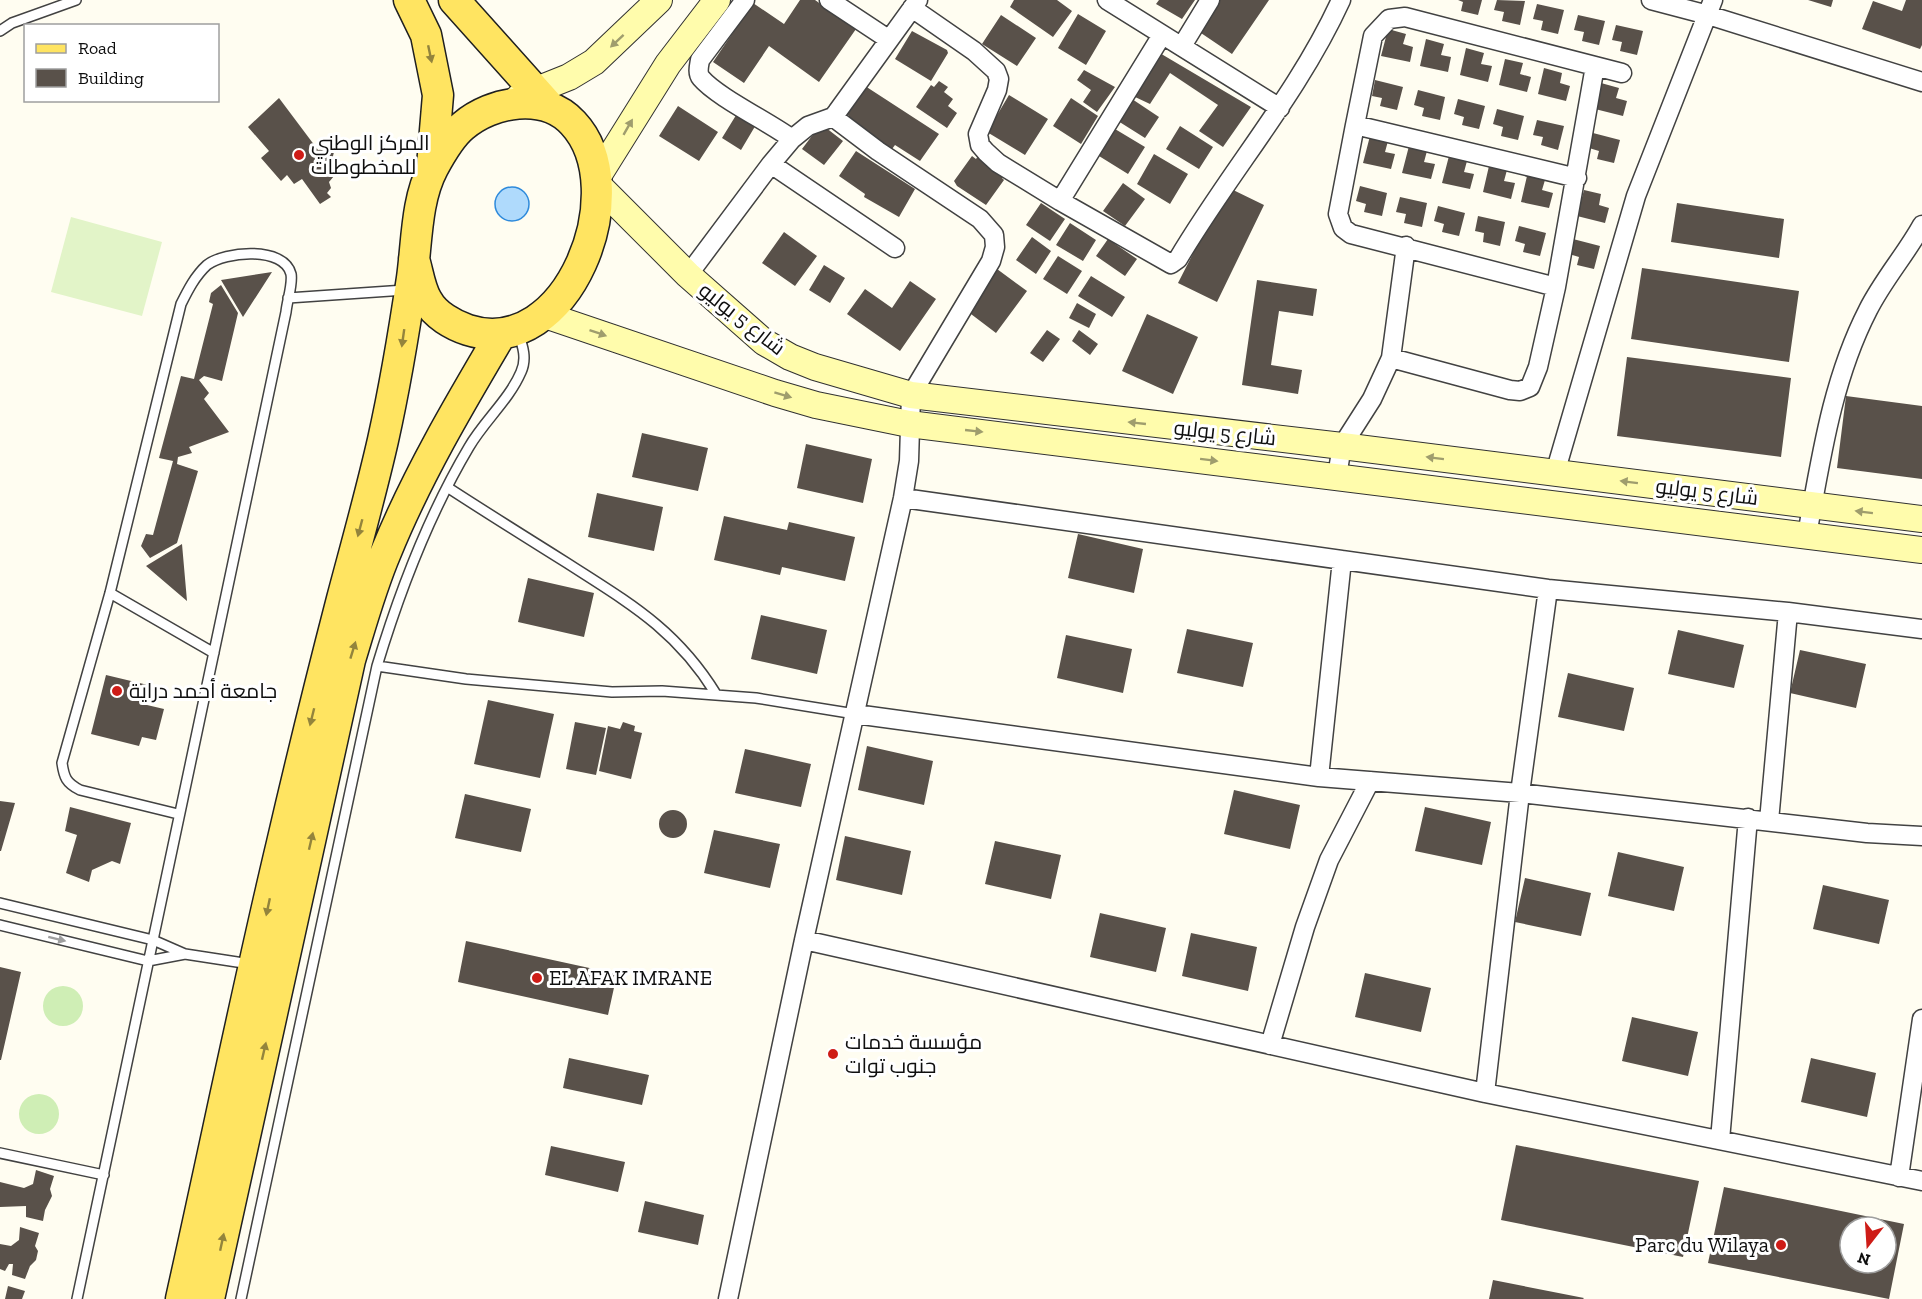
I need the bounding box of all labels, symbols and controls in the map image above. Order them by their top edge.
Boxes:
legend [24,24,219,102]
one-way arrow [611,33,625,47]
text: Road [78,37,117,59]
one-way arrow [426,45,435,64]
text: Building [78,67,144,89]
one-way arrow [623,119,634,135]
place label: المركز الوطني للمخطوطات [311,130,430,179]
marker: المركز الوطني للمخطوطات [292,148,306,162]
street label: شارع 5 يوليو [693,277,791,362]
one-way arrow [399,328,408,347]
one-way arrow [589,328,607,338]
one-way arrow [774,391,792,400]
street label: شارع 5 يوليو [1172,415,1277,452]
one-way arrow [1128,418,1147,428]
one-way arrow [964,426,983,436]
one-way arrow [1426,453,1445,462]
one-way arrow [1200,455,1219,465]
street label: شارع 5 يوليو [1654,473,1760,512]
one-way arrow [1619,478,1638,487]
one-way arrow [1854,507,1873,517]
one-way arrow [355,519,365,537]
one-way arrow [349,641,358,659]
place label: جامعة أحمد دراية [129,678,277,703]
marker: جامعة أحمد دراية [110,684,124,698]
one-way arrow [307,708,317,726]
one-way arrow [307,831,316,850]
one-way arrow [262,897,272,916]
one-way arrow [48,935,66,945]
place label: EL AFAK IMRANE [549,965,712,990]
marker: EL AFAK IMRANE [530,971,544,985]
place label: مؤسسة خدمات جنوب توات [845,1029,982,1078]
one-way arrow [260,1042,269,1061]
marker: مؤسسة خدمات جنوب توات [826,1047,840,1061]
north arrow [1838,1215,1898,1275]
one-way arrow [218,1232,227,1251]
place label: Parc du Wilaya [1635,1232,1769,1257]
marker: Parc du Wilaya [1774,1238,1788,1252]
text: N [1855,1248,1872,1270]

